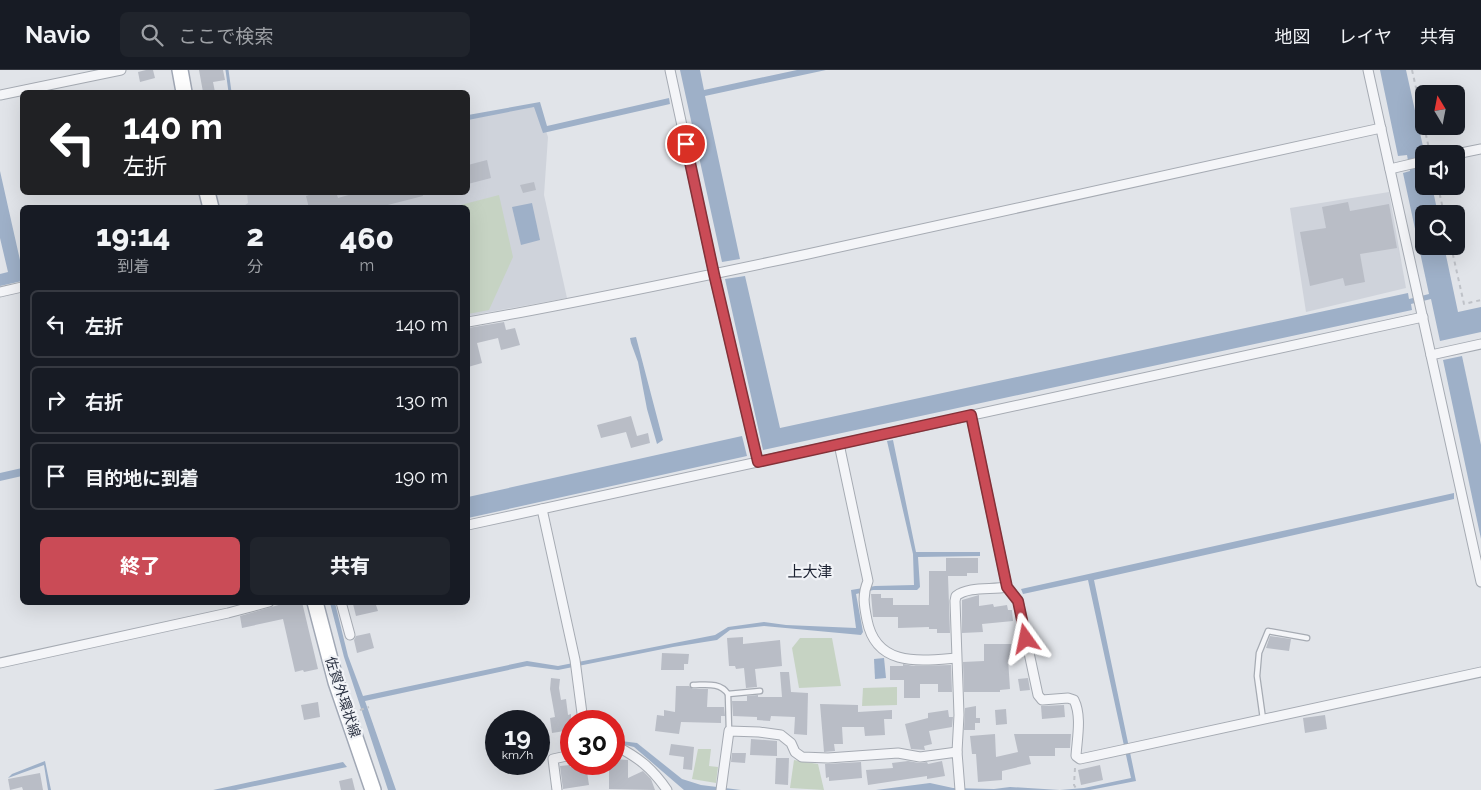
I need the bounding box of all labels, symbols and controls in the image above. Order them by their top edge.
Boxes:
search box [120,12,470,57]
text: Navio [25,20,90,49]
icon: search [138,21,166,49]
text: ここで検索 [178,25,273,47]
text: 地図 [1275,26,1311,47]
text: レイヤ [1339,26,1392,47]
text: 共有 [1420,26,1456,47]
north arrow [1415,85,1465,135]
map controls [1415,85,1465,255]
text: 140 m [123,106,223,147]
icon: left [40,110,105,175]
pin [665,123,707,165]
icon: arrive [672,130,700,158]
button: sound [1415,145,1465,195]
text: 左折 [123,153,167,179]
button: search [1415,205,1465,255]
text: 19:14 [96,218,170,253]
text: 2 [246,218,264,253]
text: 460 [340,221,394,256]
text: m [360,256,374,275]
text: 到着 [117,257,149,276]
text: 分 [247,257,263,276]
icon: left [42,310,70,338]
text: 140 m [396,313,448,335]
text: 左折 [85,315,123,337]
icon: right [42,386,70,414]
text: 130 m [396,389,448,411]
text: 右折 [85,391,123,413]
icon: arrive [42,462,70,490]
text: 190 m [395,465,448,487]
text: 目的地に到着 [85,467,199,489]
button: 終了 [40,537,240,595]
button: 共有 [250,537,450,595]
district label: 上大津 [787,563,833,581]
position arrow [999,612,1051,664]
street label: 佐賀外環状線 [322,655,364,739]
speed limit sign: 30 [560,710,625,775]
text: 19 [504,721,531,751]
text: km/h [502,748,533,762]

